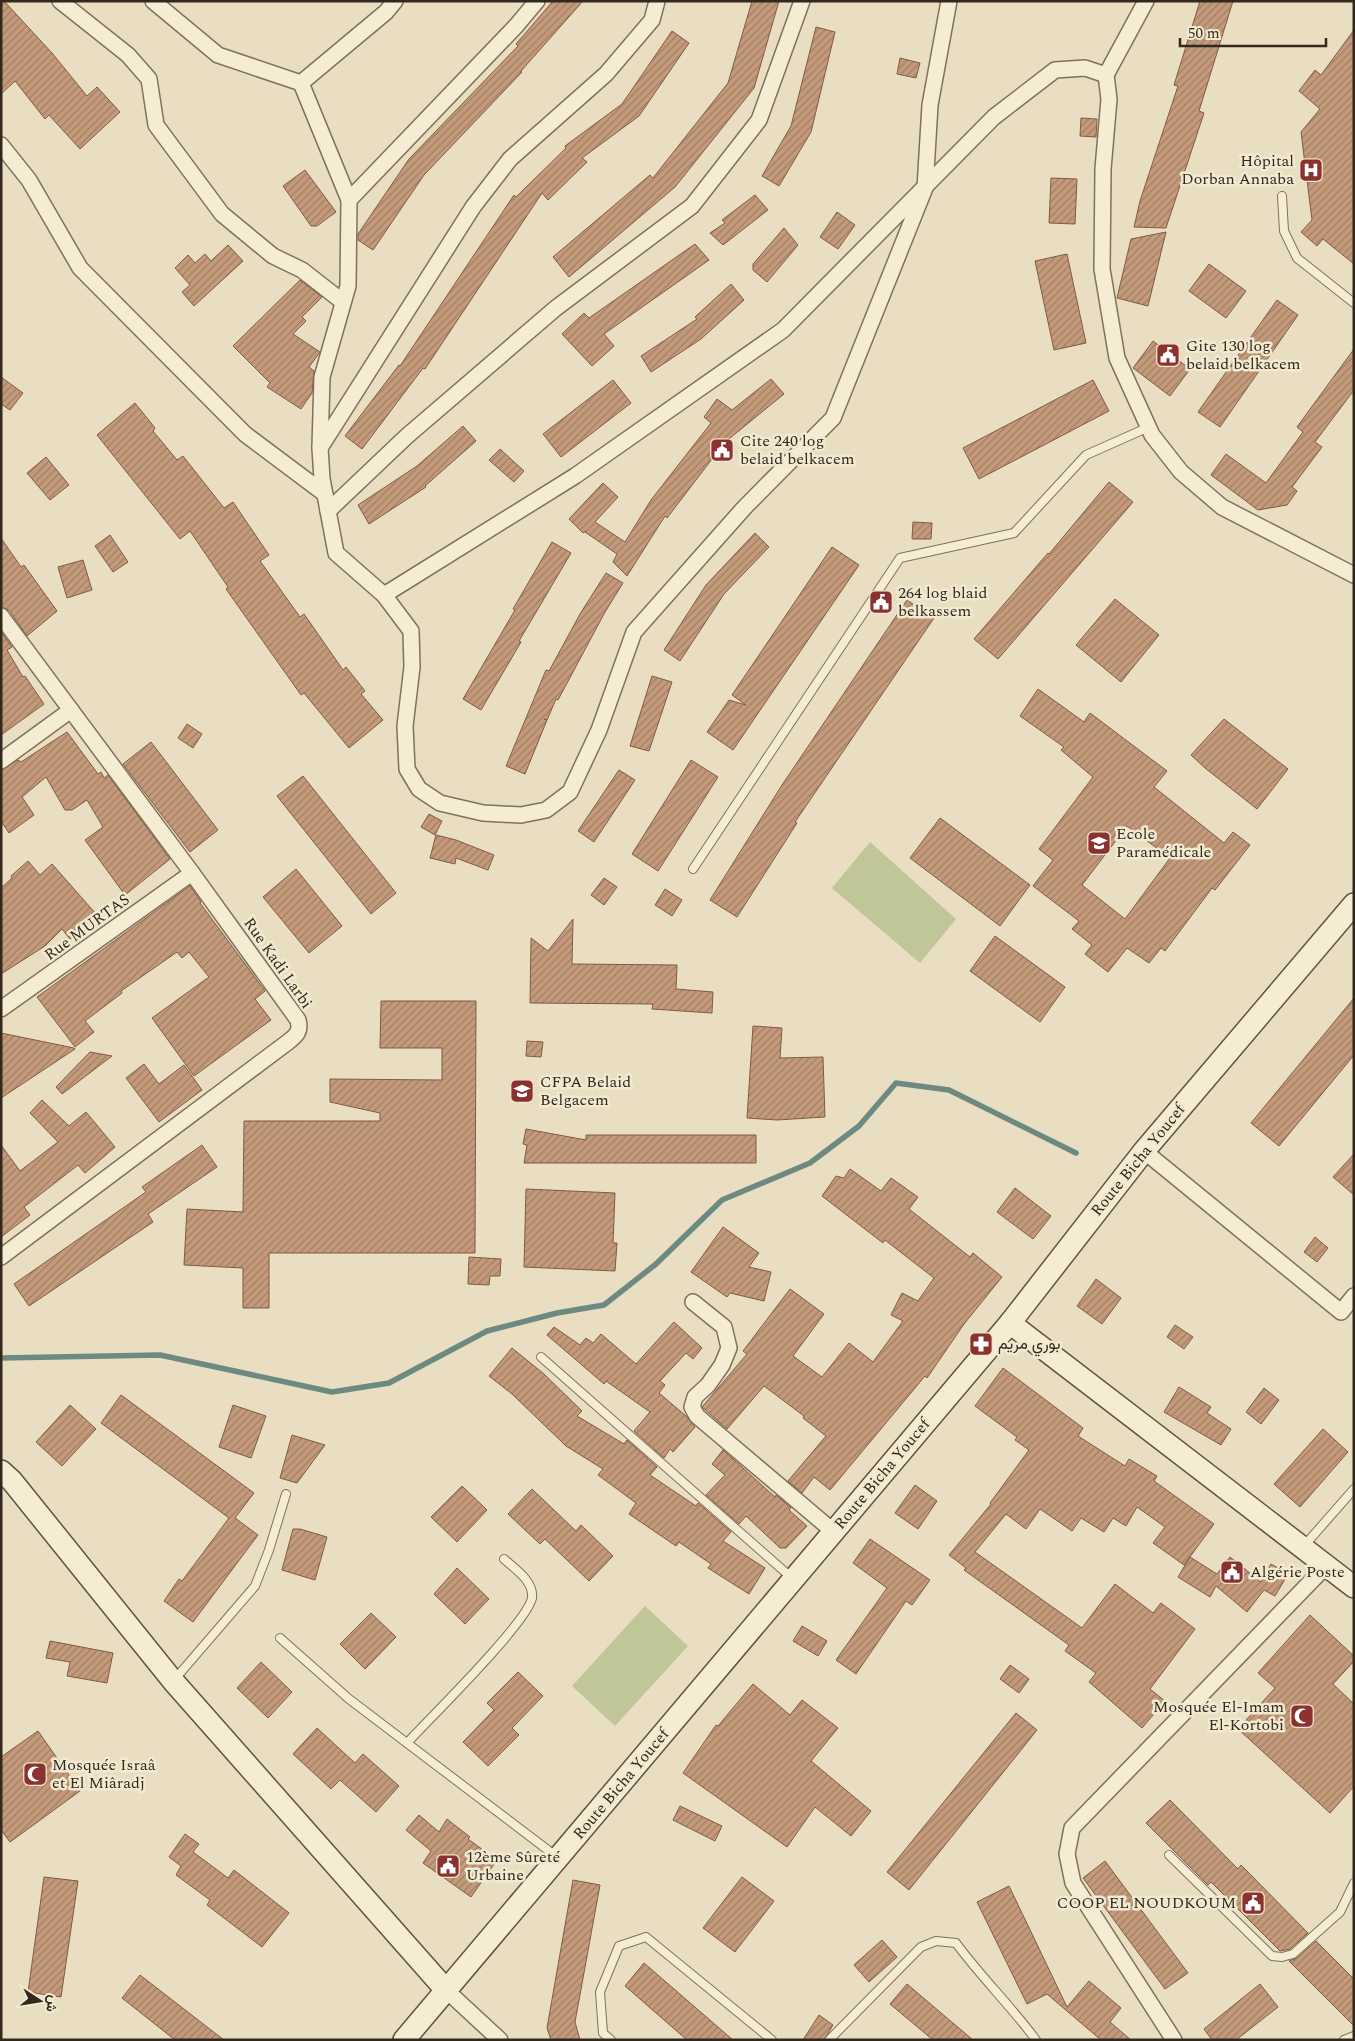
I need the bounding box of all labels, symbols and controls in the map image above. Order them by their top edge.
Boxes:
scale bar [1180,15,1326,47]
text: 50 m [1188,22,1220,45]
place label: Hôpital Dorban Annaba [1181,149,1294,191]
hospital icon: Hôpital Dorban Annaba [1298,157,1324,183]
place label: Gite 130 log belaid belkacem [1186,334,1301,376]
public building icon: Gite 130 log belaid belkacem [1155,342,1181,368]
place label: Cite 240 log belaid belkacem [740,429,855,471]
public building icon: Cite 240 log belaid belkacem [709,437,735,463]
place label: 264 log blaid belkassem [898,581,988,623]
public building icon: 264 log blaid belkassem [868,589,894,615]
place label: Ecole Paramédicale [1116,822,1211,864]
school or university icon: Ecole Paramédicale [1086,830,1112,856]
street label: Rue MURTAS [39,888,135,966]
street label: Rue Kadi Larbi [238,912,318,1014]
place label: CFPA Belaid Belgacem [540,1070,631,1112]
school or university icon: CFPA Belaid Belgacem [509,1078,535,1104]
street label: Route Bicha Youcef [1085,1097,1192,1221]
pharmacy icon: بوري مريم [968,1331,994,1357]
place label: بوري مريم [998,1332,1060,1357]
street label: Route Bicha Youcef [828,1412,937,1535]
public building icon: Algérie Poste [1219,1559,1245,1585]
place label: Algérie Poste [1250,1560,1345,1584]
place label: Mosquée El-Imam El-Kortobi [1153,1695,1284,1737]
mosque icon: Mosquée El-Imam El-Kortobi [1289,1703,1315,1729]
street label: Route Bicha Youcef [567,1722,676,1845]
place label: Mosquée Israâ et El Miâradj [52,1753,156,1795]
mosque icon: Mosquée Israâ et El Miâradj [22,1761,48,1787]
place label: 12ème Sûreté Urbaine [466,1845,560,1887]
public building icon: 12ème Sûreté Urbaine [435,1853,461,1879]
public building icon: COOP EL NOUDKOUM [1240,1890,1266,1916]
place label: COOP EL NOUDKOUM [1057,1891,1236,1915]
north arrow [15,1976,65,2026]
text: ش [40,1993,64,2014]

